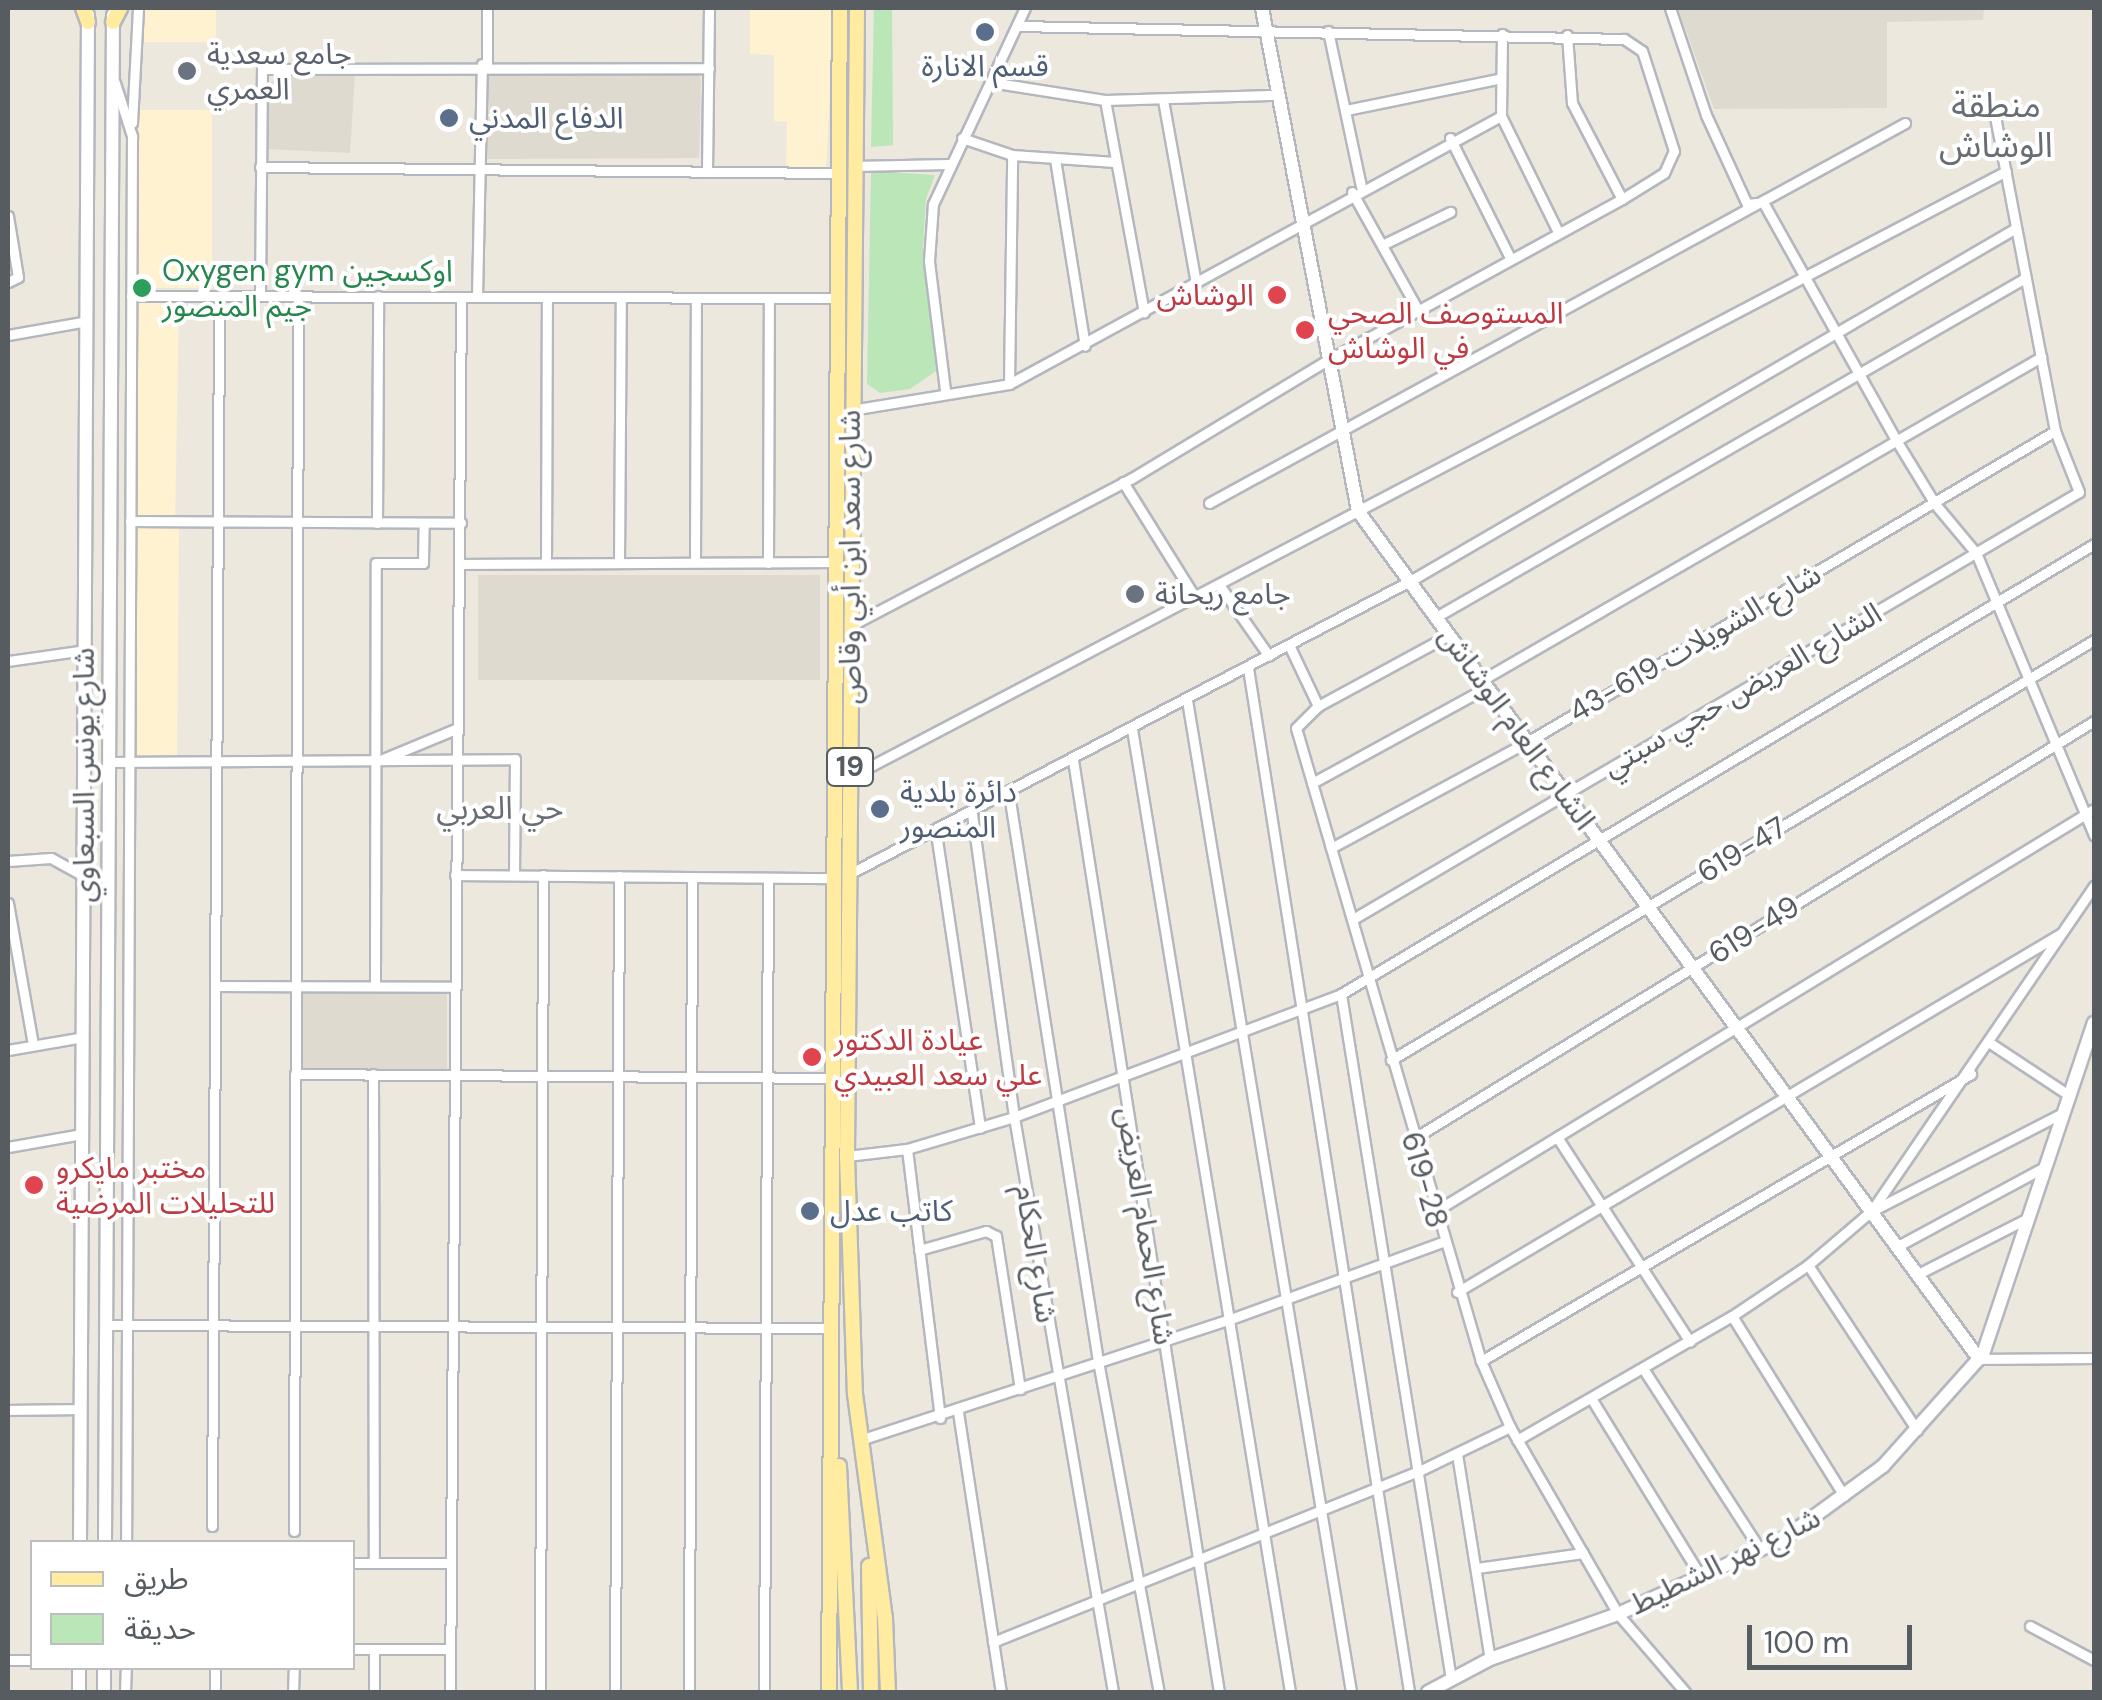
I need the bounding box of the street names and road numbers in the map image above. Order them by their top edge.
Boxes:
street label: شارع سعد ابن أبي وقاص [832,410,868,704]
street label: شارع الشويلات 619-43 [1563,556,1827,730]
street label: الشارع العريض حجي سبتي [1596,595,1888,785]
street label: الشارع العام الوشاش [1431,619,1603,837]
street label: شارع يونس السبعاوي [66,648,102,902]
road number: 19 [825,744,875,790]
street label: 619-47 [1691,809,1793,891]
street label: 619-49 [1702,888,1806,972]
street label: شارع الحمام العريض [1109,1105,1183,1347]
street label: 619-28 [1393,1128,1455,1232]
street label: شارع الحكام [1007,1183,1065,1325]
street label: شارع نهر الشطيط [1624,1499,1826,1623]

